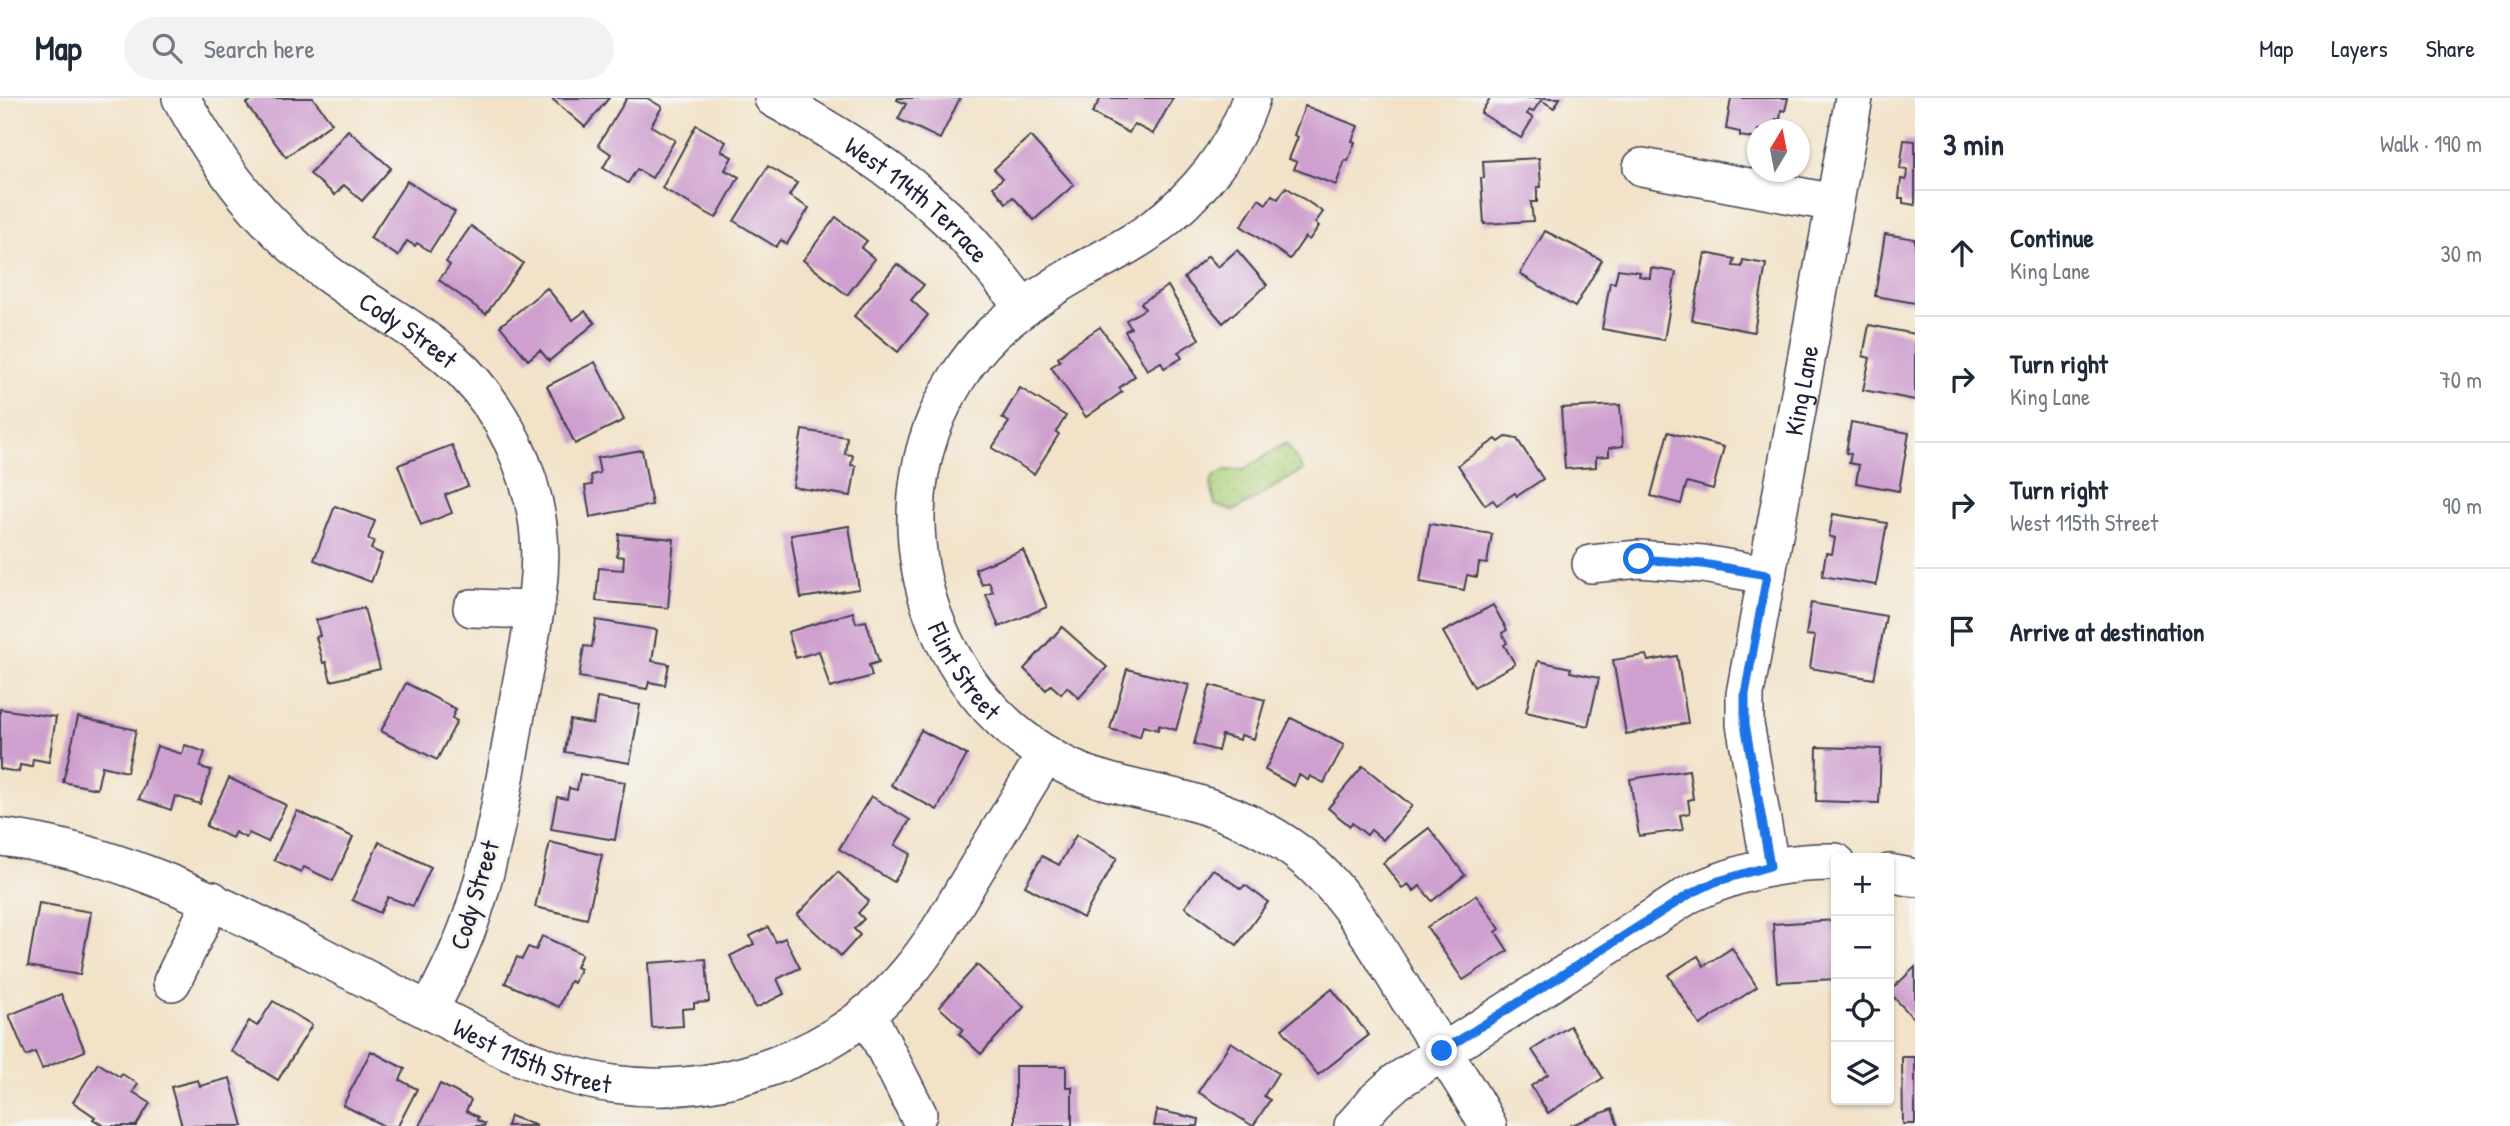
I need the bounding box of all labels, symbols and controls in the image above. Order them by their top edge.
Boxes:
search box [124,17,614,80]
text: Map [35,26,82,70]
icon: search [148,29,186,67]
text: Search here [204,31,315,66]
text: Map [2259,32,2293,64]
text: Layers [2331,32,2388,64]
text: Share [2426,32,2475,64]
north arrow [1747,119,1810,182]
text: 3 min [1943,124,2004,164]
street label: West 114th Terrace [839,128,997,269]
text: Walk · 190 m [2380,128,2482,159]
text: Continue [2010,220,2094,255]
icon: ahead [1943,234,1981,272]
text: 30 m [2440,238,2482,269]
text: King Lane [2010,255,2090,286]
street label: Cody Street [353,283,466,376]
street label: King Lane [1775,342,1826,438]
text: Turn right [2010,346,2108,381]
icon: right [1943,360,1981,398]
text: 70 m [2439,364,2482,395]
text: King Lane [2010,381,2090,412]
text: Turn right [2010,472,2108,507]
icon: right [1943,486,1981,524]
text: 90 m [2442,490,2482,521]
text: West 115th Street [2010,507,2158,538]
route start [1623,543,1654,574]
icon: arrive [1943,612,1981,650]
text: Arrive at destination [2010,614,2205,649]
street label: Flint Street [920,616,1010,728]
street label: Cody Street [441,835,507,954]
map controls [1831,853,1894,1105]
button: + [1831,853,1894,916]
button: − [1831,916,1894,979]
button: locate [1831,979,1894,1042]
street label: West 115th Street [447,1009,615,1101]
route end [1426,1035,1457,1066]
button: layers [1831,1042,1894,1105]

